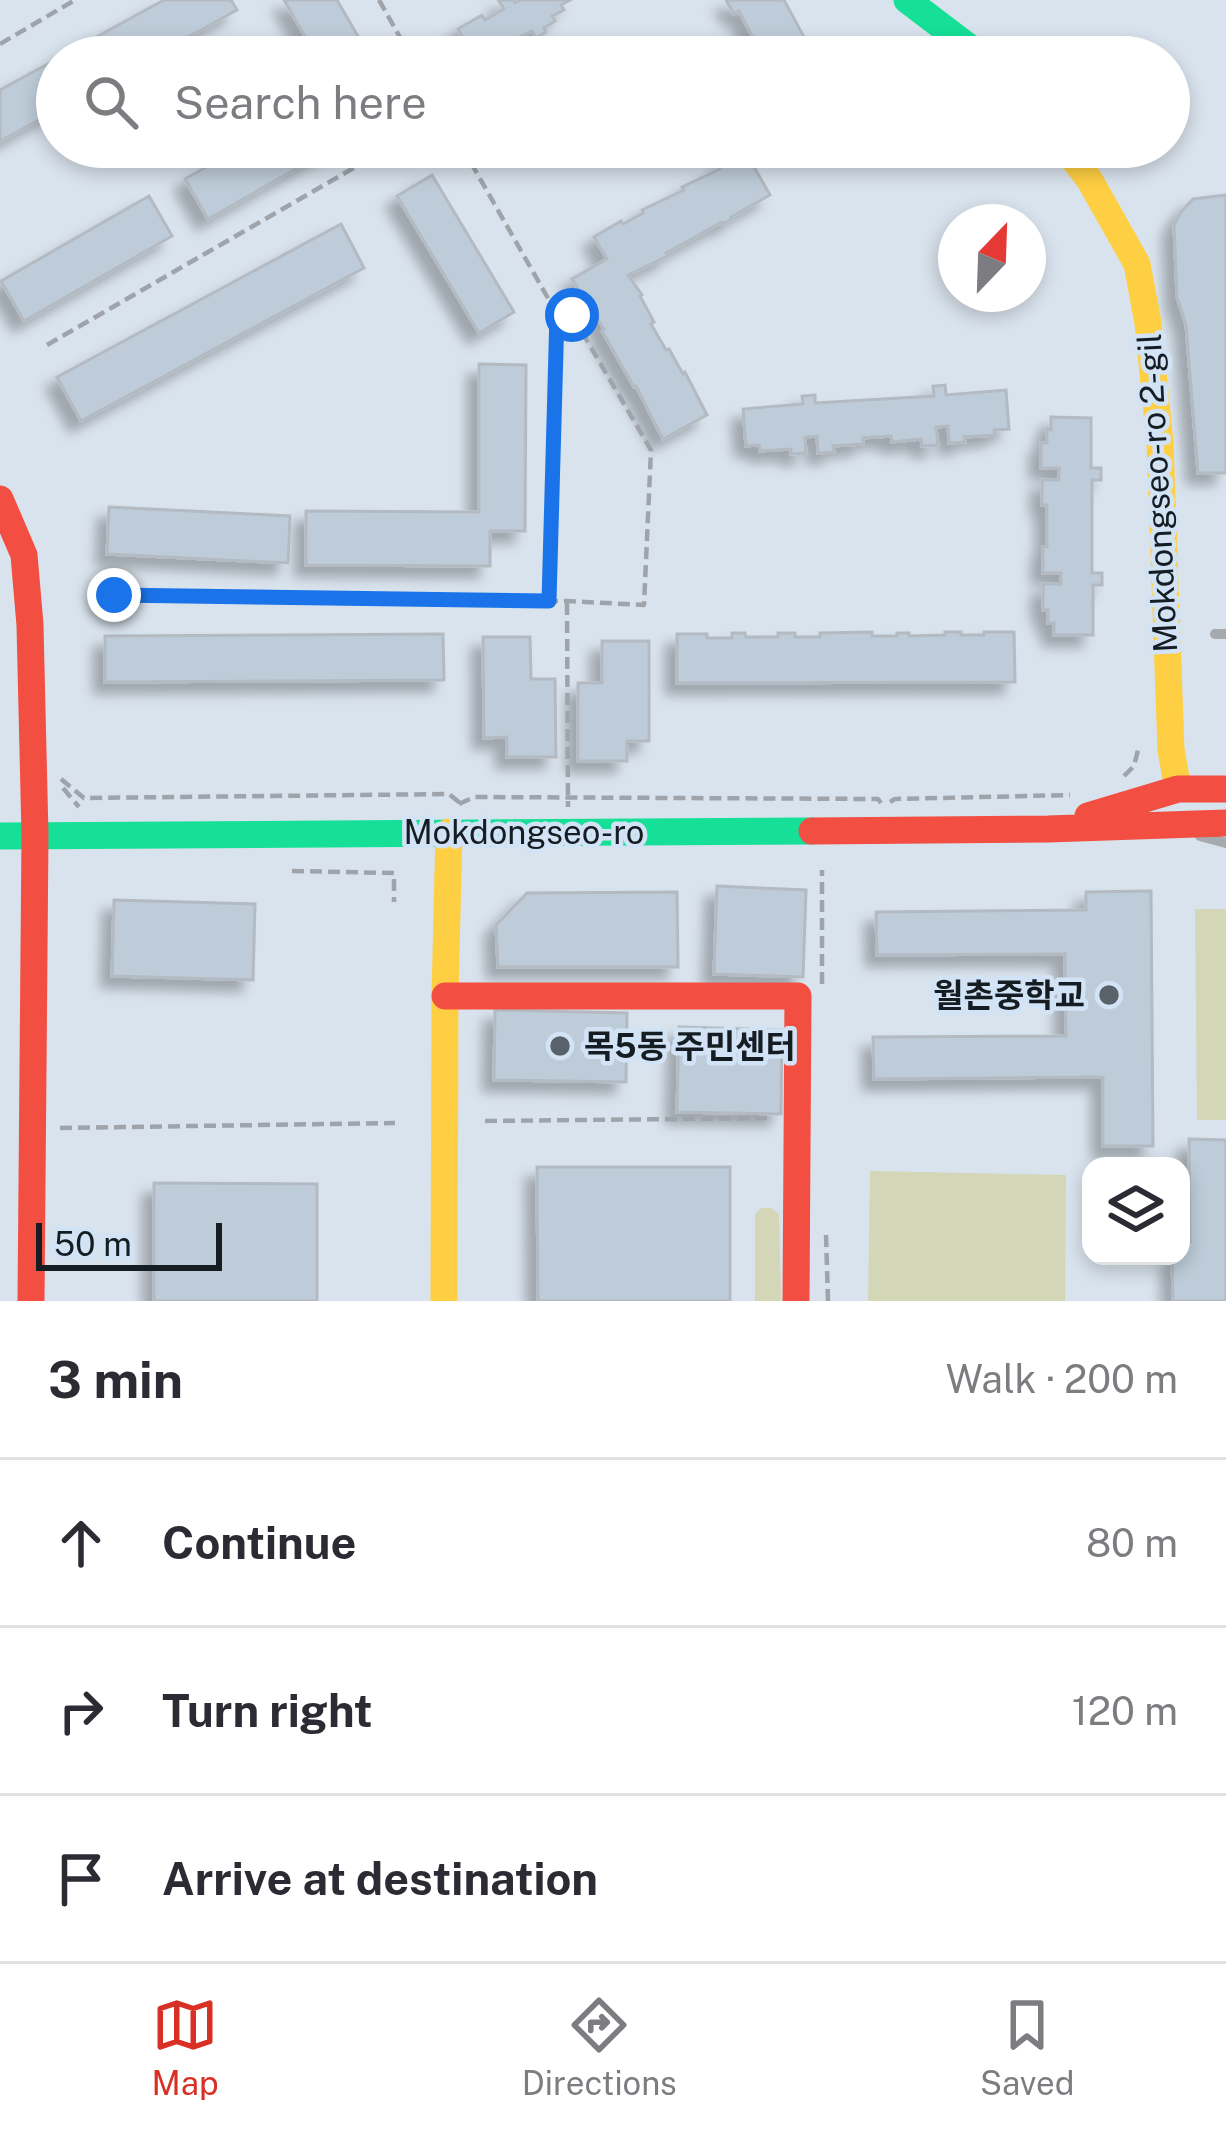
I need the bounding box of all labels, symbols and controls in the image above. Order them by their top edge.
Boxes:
search box [36,36,1190,168]
icon: search [78,69,144,135]
text: Search here [174,76,427,129]
north arrow [938,204,1046,312]
route start [545,288,599,342]
street label: Mokdongseo-ro 2-gil [1130,332,1184,654]
route end [87,568,141,622]
street label: Mokdongseo-ro [404,813,644,851]
place label: 월촌중학교 [933,976,1085,1014]
marker: 월촌중학교 [1096,982,1122,1008]
place label: 목5동 주민센터 [584,1027,796,1065]
marker: 목5동 주민센터 [547,1033,573,1059]
map controls [1082,1157,1190,1265]
button: layers [1082,1157,1190,1265]
scale bar [36,1217,222,1270]
text: 50 m [54,1225,132,1263]
text: 3 min [48,1350,183,1409]
text: Walk · 200 m [946,1356,1178,1402]
icon: ahead [48,1510,114,1576]
text: Continue [162,1516,356,1569]
text: 80 m [1086,1520,1178,1566]
icon: right [48,1678,114,1744]
text: Turn right [162,1684,373,1737]
text: 120 m [1072,1688,1178,1734]
icon: arrive [48,1846,114,1912]
text: Arrive at destination [162,1852,598,1905]
tab: Map [152,1992,219,2102]
tab: Directions [522,1992,677,2102]
tab: Saved [980,1992,1074,2102]

